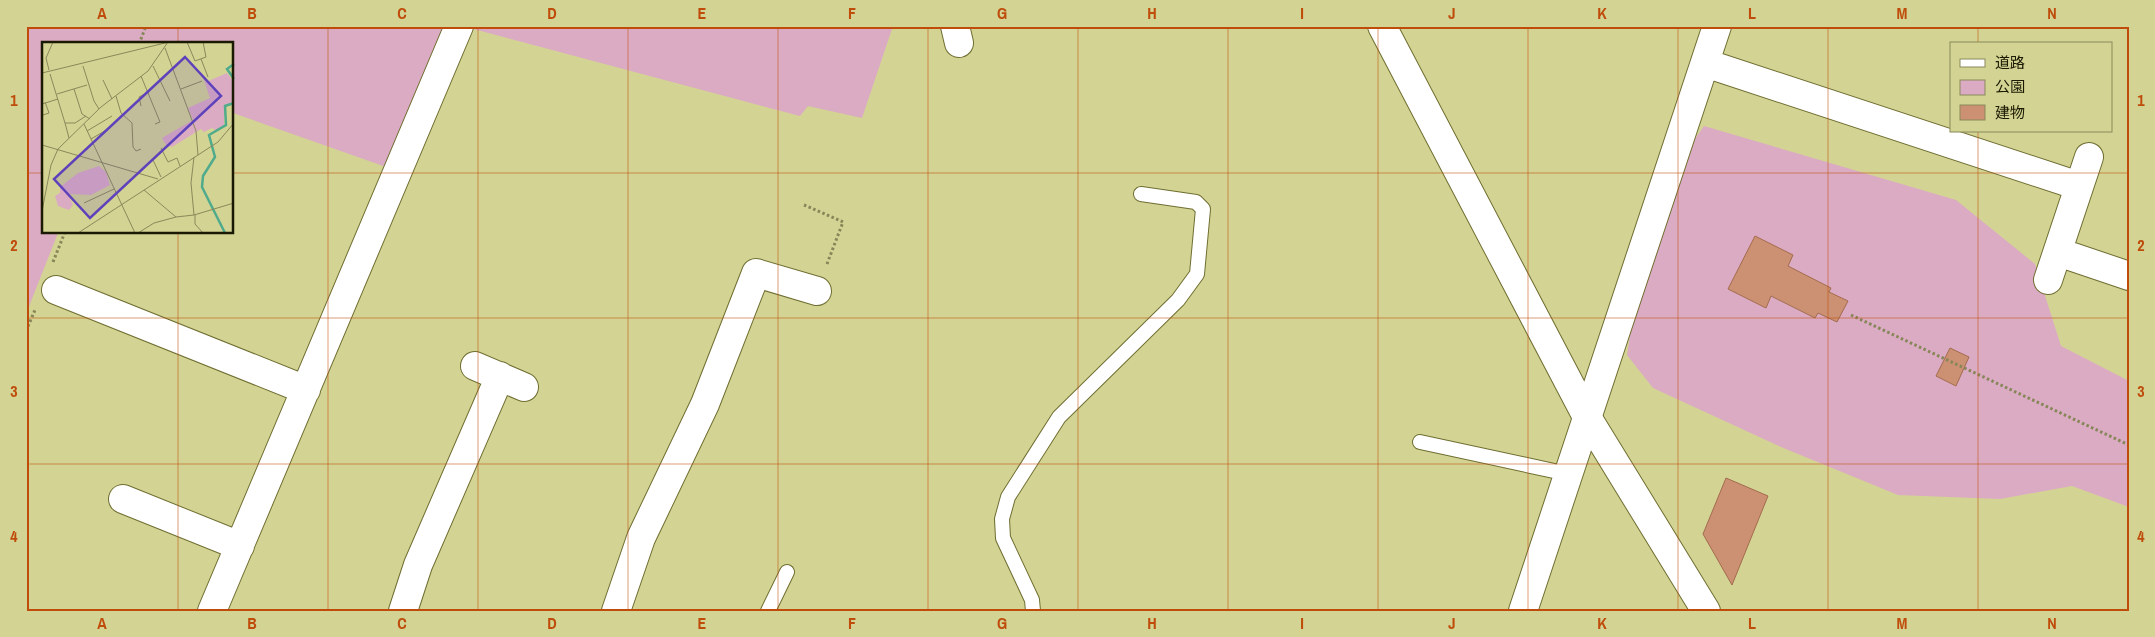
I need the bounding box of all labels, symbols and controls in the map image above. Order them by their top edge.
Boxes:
text: A [97,2,107,24]
text: B [247,2,257,24]
text: C [397,2,407,24]
text: D [547,2,557,24]
text: E [698,2,707,24]
text: F [848,2,856,24]
text: G [997,2,1007,24]
text: H [1147,2,1157,24]
text: I [1300,2,1304,24]
text: J [1448,2,1456,24]
text: K [1597,2,1607,24]
text: L [1748,2,1756,24]
text: M [1897,2,1908,24]
text: N [2047,2,2057,24]
inset map [42,42,234,234]
legend [1950,42,2112,132]
text: 道路 [1995,52,2025,73]
text: 公園 [1995,76,2025,97]
text: 1 [10,89,18,111]
text: 1 [2137,89,2145,111]
text: 建物 [1995,102,2025,123]
text: 2 [10,234,18,256]
text: 2 [2137,234,2145,256]
text: 3 [10,380,18,402]
text: 3 [2137,380,2145,402]
text: 4 [10,525,18,547]
text: 4 [2137,525,2145,547]
text: A [97,612,107,634]
text: B [247,612,257,634]
text: C [397,612,407,634]
text: D [547,612,557,634]
text: E [698,612,707,634]
text: F [848,612,856,634]
text: G [997,612,1007,634]
text: H [1147,612,1157,634]
text: I [1300,612,1304,634]
text: J [1448,612,1456,634]
text: K [1597,612,1607,634]
text: L [1748,612,1756,634]
text: M [1897,612,1908,634]
text: N [2047,612,2057,634]

